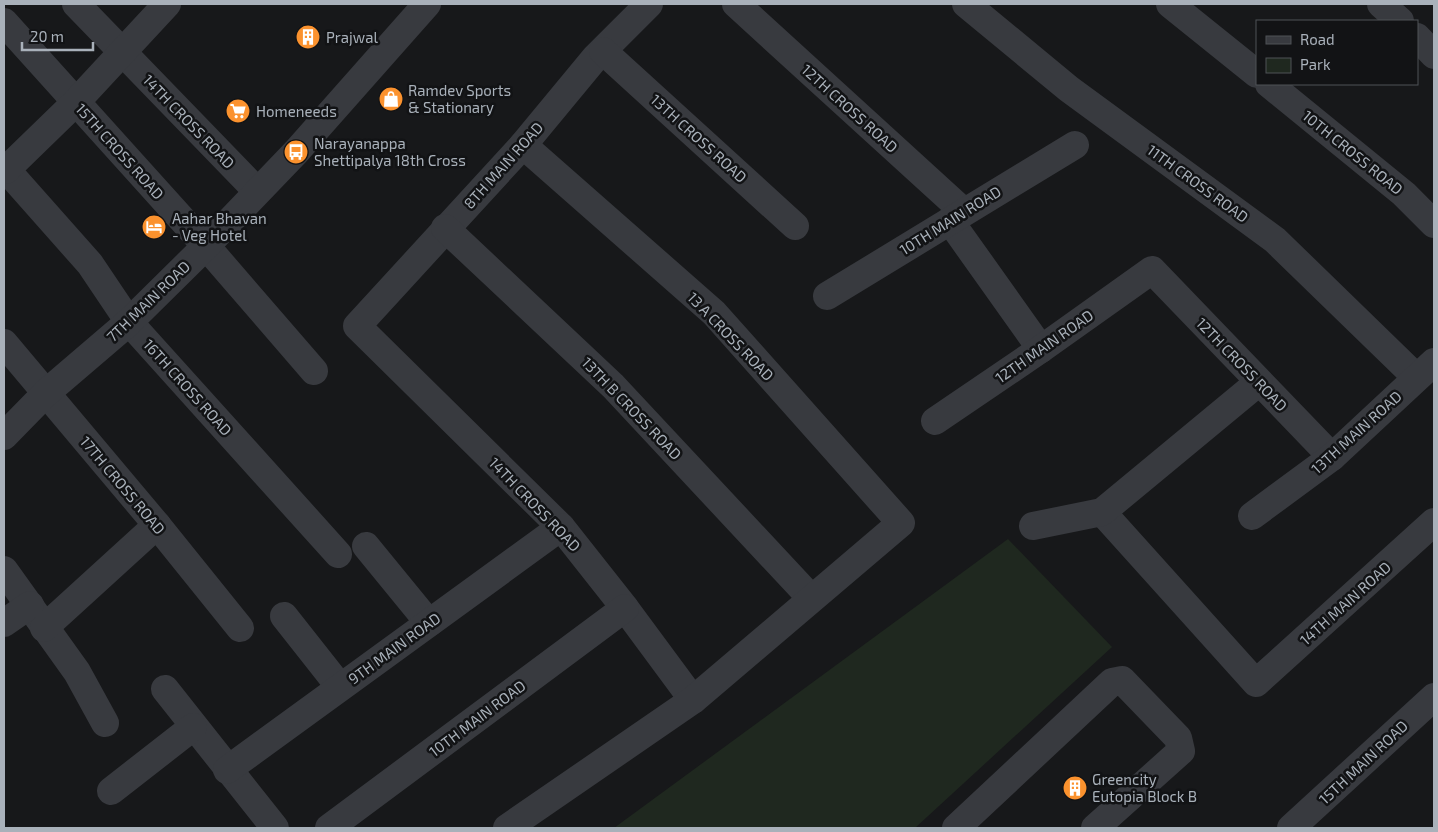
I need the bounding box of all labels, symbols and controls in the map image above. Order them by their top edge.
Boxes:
scale bar [22,20,94,52]
legend [1256,20,1418,85]
building icon: Prajwal [295,24,321,50]
text: 20 m [30,27,64,45]
place label: Prajwal [326,28,378,47]
text: Road [1300,30,1335,48]
text: Park [1300,55,1331,73]
street label: 12TH CROSS ROAD [798,60,902,156]
street label: 14TH CROSS ROAD [140,70,238,172]
place label: Ramdev Sports & Stationary [408,81,511,116]
shop icon: Ramdev Sports & Stationary [378,86,404,112]
street label: 13TH CROSS ROAD [647,90,751,186]
supermarket icon: Homeneeds [225,98,251,124]
street label: 15TH CROSS ROAD [72,99,168,203]
place label: Homeneeds [256,102,337,120]
street label: 10TH CROSS ROAD [1299,106,1407,198]
street label: 8TH MAIN ROAD [459,118,547,212]
place label: Narayanappa Shettipalya 18th Cross [314,134,466,169]
bus stop icon: Narayanappa Shettipalya 18th Cross [283,139,309,165]
street label: 11TH CROSS ROAD [1144,140,1252,226]
street label: 10TH MAIN ROAD [896,182,1004,258]
place label: Aahar Bhavan - Veg Hotel [172,209,267,244]
hotel icon: Aahar Bhavan - Veg Hotel [141,214,167,240]
street label: 7TH MAIN ROAD [103,257,193,345]
street label: 13 A CROSS ROAD [684,288,778,384]
street label: 12TH MAIN ROAD [992,306,1096,386]
street label: 12TH CROSS ROAD [1193,313,1291,415]
street label: 16TH CROSS ROAD [140,335,236,439]
street label: 13TH B CROSS ROAD [578,353,686,463]
street label: 13TH MAIN ROAD [1307,387,1405,477]
street label: 17TH CROSS ROAD [77,432,169,538]
street label: 14TH CROSS ROAD [486,453,584,555]
street label: 14TH MAIN ROAD [1296,557,1394,648]
street label: 9TH MAIN ROAD [344,609,444,687]
street label: 10TH MAIN ROAD [425,676,529,760]
street label: 15TH MAIN ROAD [1315,716,1411,808]
place label: Greencity Eutopia Block B [1092,770,1197,805]
building icon: Greencity Eutopia Block B [1062,775,1088,801]

